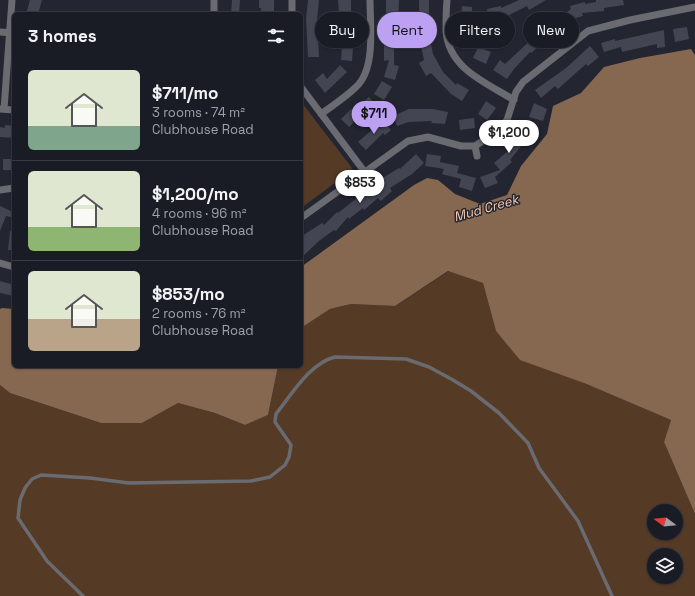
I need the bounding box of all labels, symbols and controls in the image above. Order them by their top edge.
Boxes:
chip: Buy [315,12,369,48]
chip: Rent [377,12,437,48]
chip: Filters [445,12,515,48]
chip: New [523,12,579,48]
text: 3 homes [28,25,97,47]
icon: filters [265,25,287,47]
text: $711/mo [152,82,218,104]
icon: home [60,86,108,134]
pin: $711 [350,101,398,135]
text: 3 rooms · 74 m² [152,104,245,121]
text: $711 [361,105,387,122]
pin: $1,200 [476,120,542,154]
text: Clubhouse Road [152,121,254,138]
text: $1,200 [488,124,530,141]
pin: $853 [336,170,384,204]
text: $853 [344,174,376,191]
text: $1,200/mo [152,183,239,205]
icon: home [60,187,108,235]
water label: Mud Creek [452,190,522,225]
text: 4 rooms · 96 m² [152,205,247,222]
text: Clubhouse Road [152,222,254,239]
text: $853/mo [152,283,225,305]
icon: home [60,287,108,335]
text: 2 rooms · 76 m² [152,305,246,322]
text: Clubhouse Road [152,322,254,339]
north arrow [647,504,683,540]
map controls [647,504,683,584]
button: layers [647,548,683,584]

